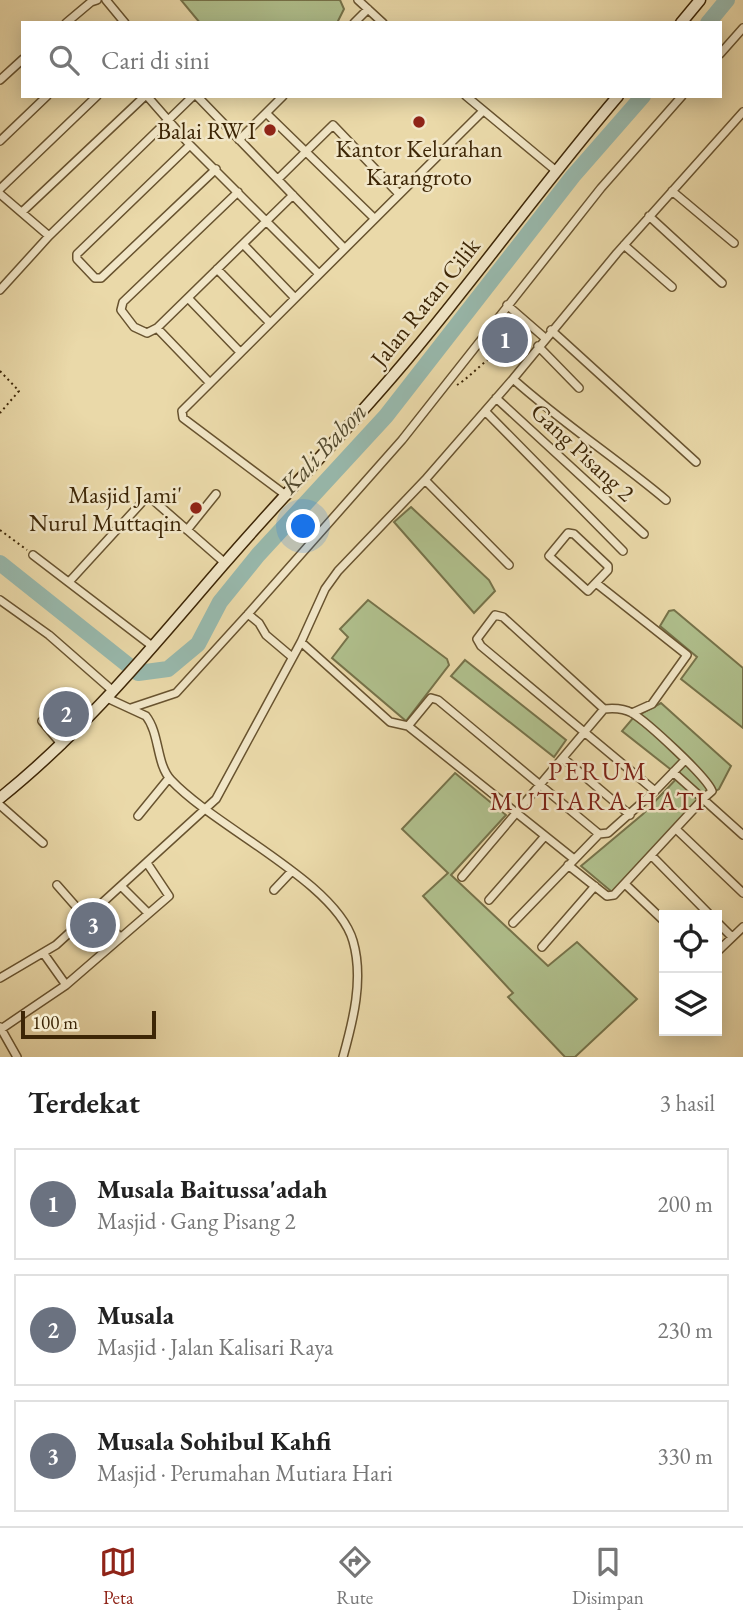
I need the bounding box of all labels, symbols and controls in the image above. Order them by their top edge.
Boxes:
search box [21,21,722,98]
icon: search [45,41,83,79]
text: Cari di sini [101,43,210,77]
marker: Kantor Kelurahan Karangroto [411,114,427,130]
place label: Balai RW I [157,115,256,146]
marker: Balai RW I [262,122,278,138]
place label: Kantor Kelurahan Karangroto [335,133,503,192]
street label: Jalan Ratan Cilik [362,230,487,375]
pin: 1 [482,314,528,366]
water label: Kali Babon [271,395,374,502]
street label: Gang Pisang 2 [525,396,642,508]
place label: Masjid Jami' Nurul Muttaqin [29,479,182,538]
marker: Masjid Jami' Nurul Muttaqin [188,500,204,516]
your location [286,509,320,543]
pin: 2 [43,688,89,740]
district label: PERUM MUTIARA HATI [490,754,706,818]
pin: 3 [70,899,116,951]
map controls [659,910,722,1036]
button: locate [659,910,722,973]
button: layers [659,973,722,1036]
scale bar [21,1008,156,1040]
text: 100 m [32,1010,78,1035]
text: Terdekat [28,1083,140,1122]
text: 3 hasil [660,1088,715,1118]
text: Musala Baitussa'adah [97,1172,328,1206]
text: 1 [47,1189,59,1219]
text: 200 m [657,1189,713,1219]
text: Masjid · Gang Pisang 2 [97,1206,296,1236]
text: Musala [97,1298,174,1332]
text: 2 [47,1315,59,1345]
text: 230 m [657,1315,713,1345]
text: Masjid · Jalan Kalisari Raya [97,1332,333,1362]
text: Musala Sohibul Kahfi [97,1424,331,1458]
text: 3 [47,1441,59,1471]
text: 330 m [657,1441,713,1471]
text: Masjid · Perumahan Mutiara Hari [97,1458,393,1488]
tab: Peta [99,1543,137,1610]
tab: Rute [336,1543,374,1610]
tab: Disimpan [572,1543,644,1610]

